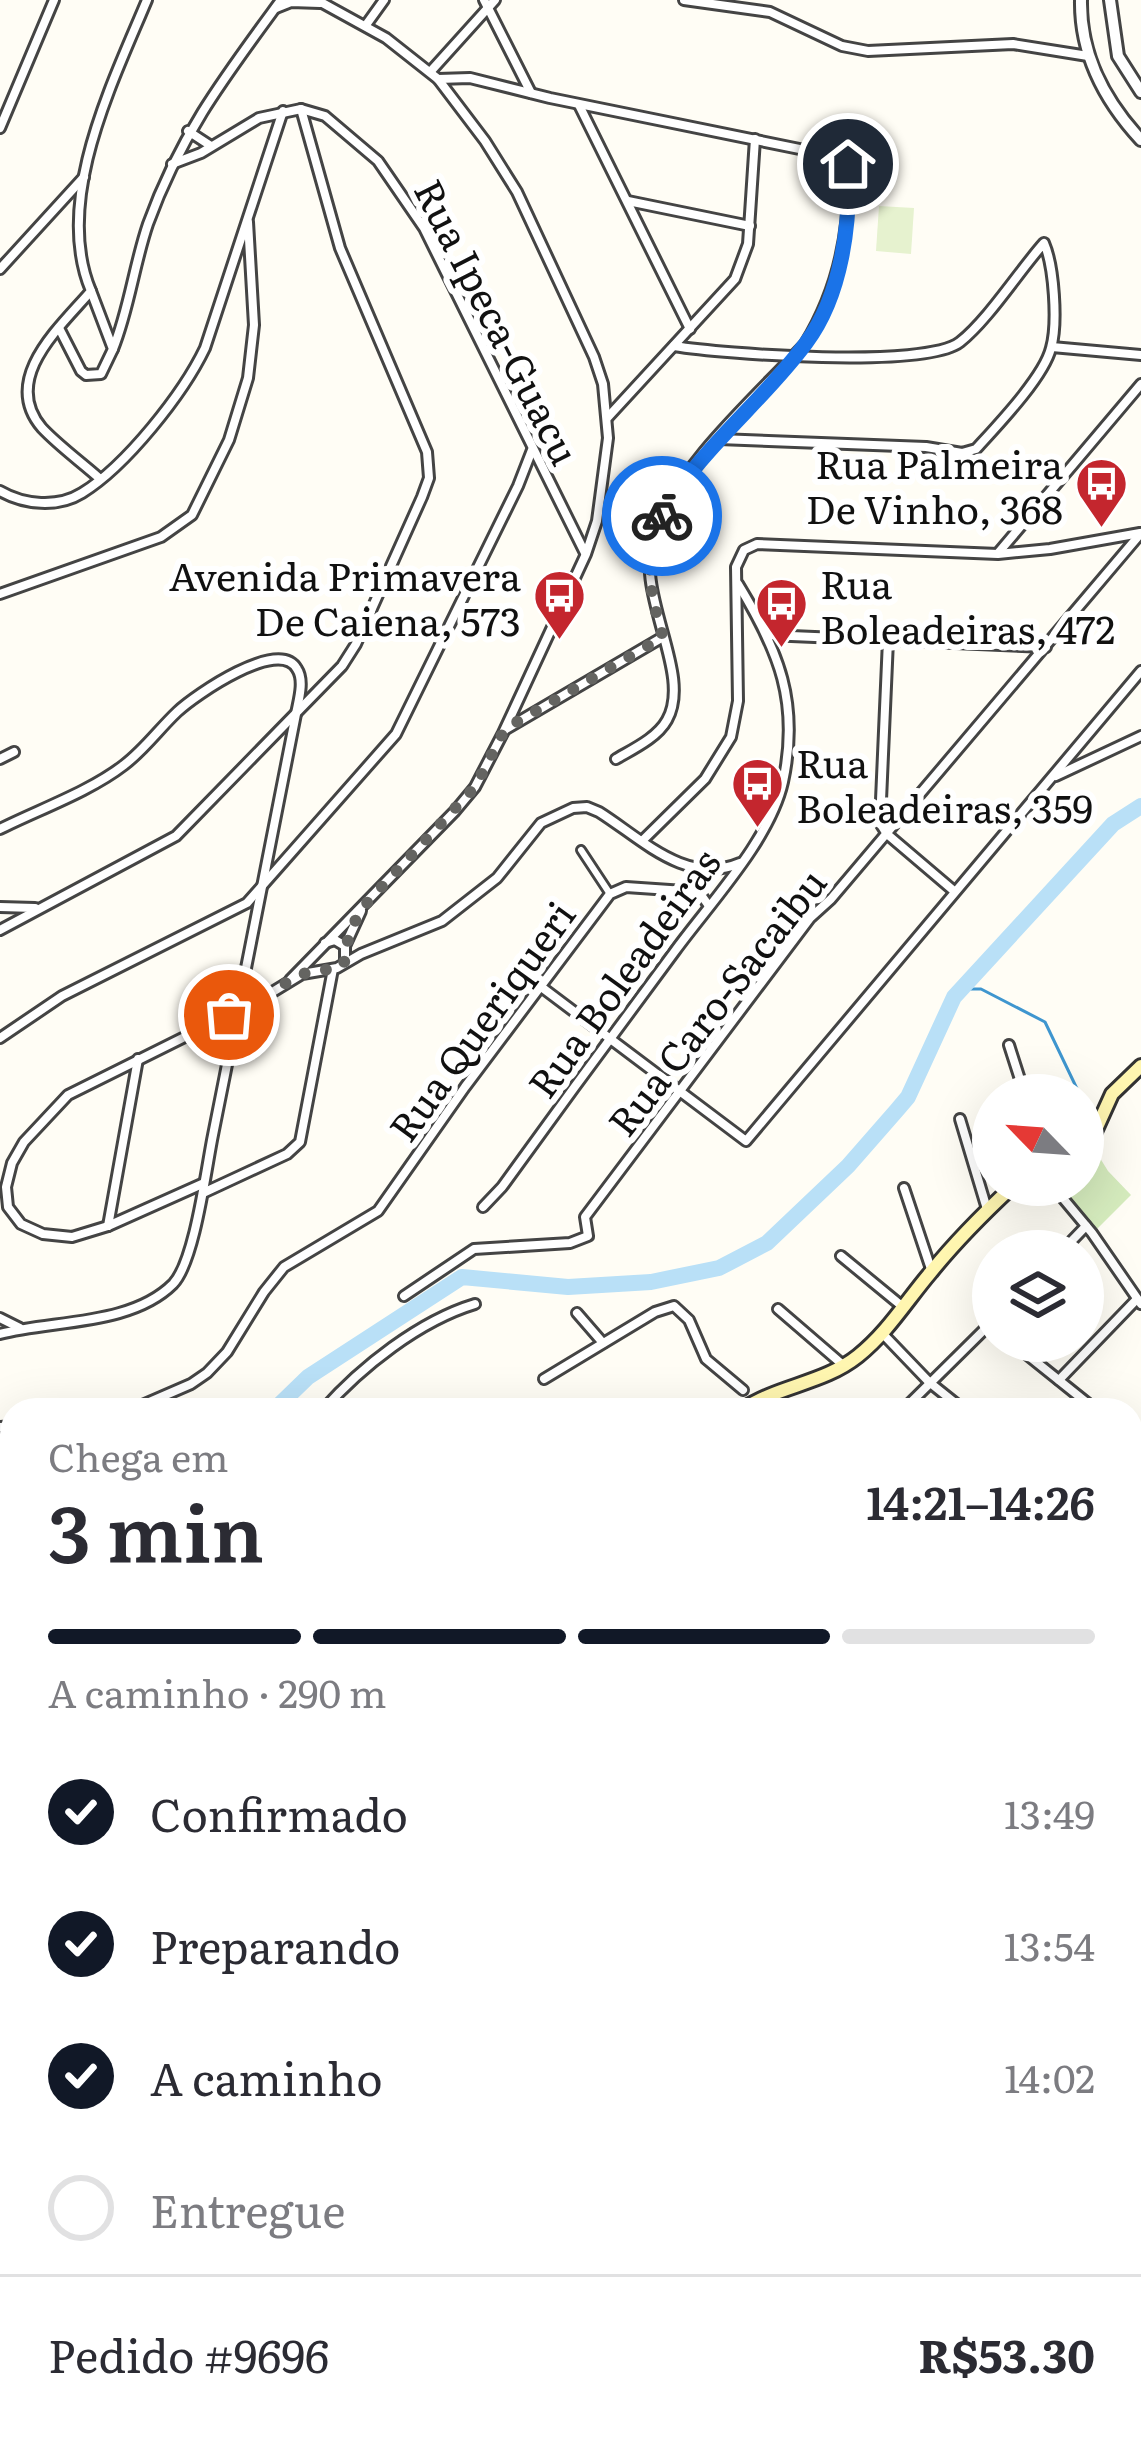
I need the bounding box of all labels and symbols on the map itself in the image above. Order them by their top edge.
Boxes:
pin [797,113,899,215]
street label: Rua Ipeca-Guacu [402,168,596,474]
place label: Rua Palmeira De Vinho, 368 [806,433,1063,536]
courier [602,456,722,576]
bus stop icon: Rua Palmeira De Vinho, 368 [1074,456,1130,530]
place label: Avenida Primavera De Caiena, 573 [169,545,521,648]
place label: Rua Boleadeiras, 472 [820,553,1115,656]
bus stop icon: Avenida Primavera De Caiena, 573 [532,568,588,642]
bus stop icon: Rua Boleadeiras, 472 [753,576,809,650]
place label: Rua Boleadeiras, 359 [796,732,1093,835]
bus stop icon: Rua Boleadeiras, 359 [729,755,785,829]
street label: Rua Boleadeiras [512,836,732,1108]
street label: Rua Caro-Sacaibu [592,855,838,1147]
street label: Rua Queriqueri [373,888,587,1152]
pin [178,964,280,1066]
north arrow [972,1074,1104,1206]

